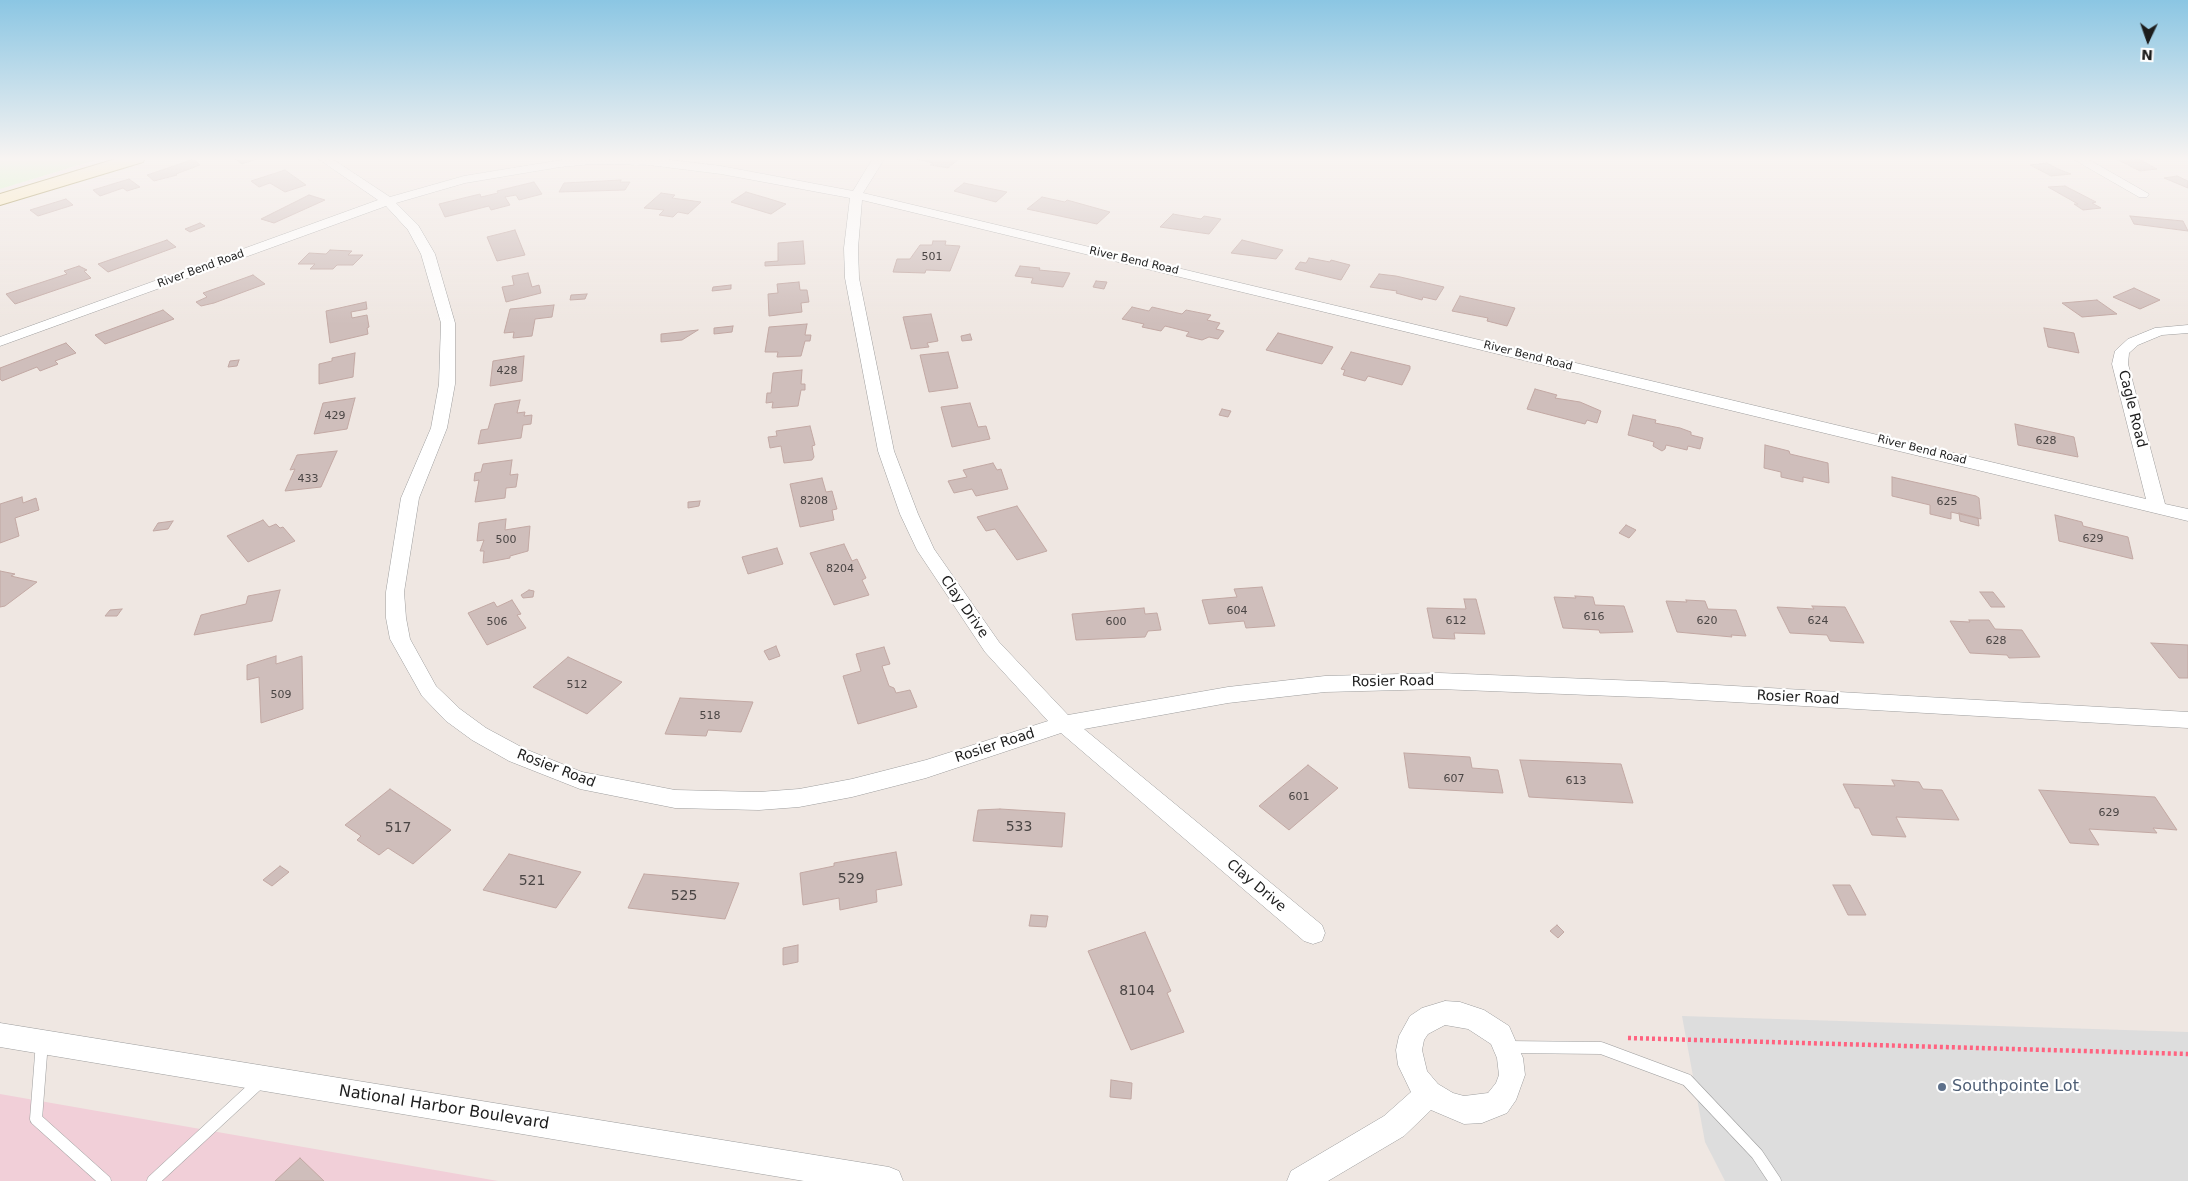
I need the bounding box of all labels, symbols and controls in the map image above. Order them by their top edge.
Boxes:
north arrow [2123,15,2173,65]
text: N [2141,47,2153,63]
street label: River Bend Road [1088,244,1180,278]
street label: River Bend Road [156,247,246,291]
house number: 501 [922,250,942,264]
street label: River Bend Road [1482,339,1574,373]
house number: 428 [497,364,517,378]
street label: Cagle Road [2114,368,2150,450]
house number: 429 [325,409,345,423]
street label: River Bend Road [1876,433,1968,467]
house number: 628 [2036,434,2056,448]
house number: 433 [298,472,318,486]
house number: 8208 [800,494,828,508]
house number: 625 [1937,495,1957,509]
house number: 629 [2083,532,2103,546]
house number: 500 [496,533,516,547]
house number: 8204 [826,562,854,576]
street label: Clay Drive [936,573,992,641]
house number: 604 [1227,604,1247,618]
house number: 616 [1584,610,1604,624]
house number: 612 [1446,614,1466,628]
house number: 620 [1697,614,1717,628]
house number: 624 [1808,614,1828,628]
house number: 506 [487,615,507,629]
house number: 600 [1106,615,1126,629]
house number: 628 [1986,634,2006,648]
street label: Rosier Road [1351,673,1435,691]
house number: 512 [567,678,587,692]
street label: Rosier Road [1756,687,1840,709]
house number: 509 [271,688,291,702]
house number: 518 [700,709,720,723]
street label: Rosier Road [953,725,1037,767]
street label: Rosier Road [514,746,598,792]
house number: 607 [1444,772,1464,786]
house number: 613 [1566,774,1586,788]
house number: 601 [1289,790,1309,804]
house number: 629 [2099,806,2119,820]
house number: 533 [1006,819,1032,835]
house number: 517 [385,820,411,836]
street label: Clay Drive [1223,856,1289,916]
house number: 529 [838,871,864,887]
house number: 521 [519,873,545,889]
house number: 525 [671,888,697,904]
house number: 8104 [1119,983,1155,999]
place label: Southpointe Lot [1952,1077,2079,1097]
marker: Southpointe Lot [1936,1081,1948,1093]
street label: National Harbor Boulevard [337,1082,551,1134]

